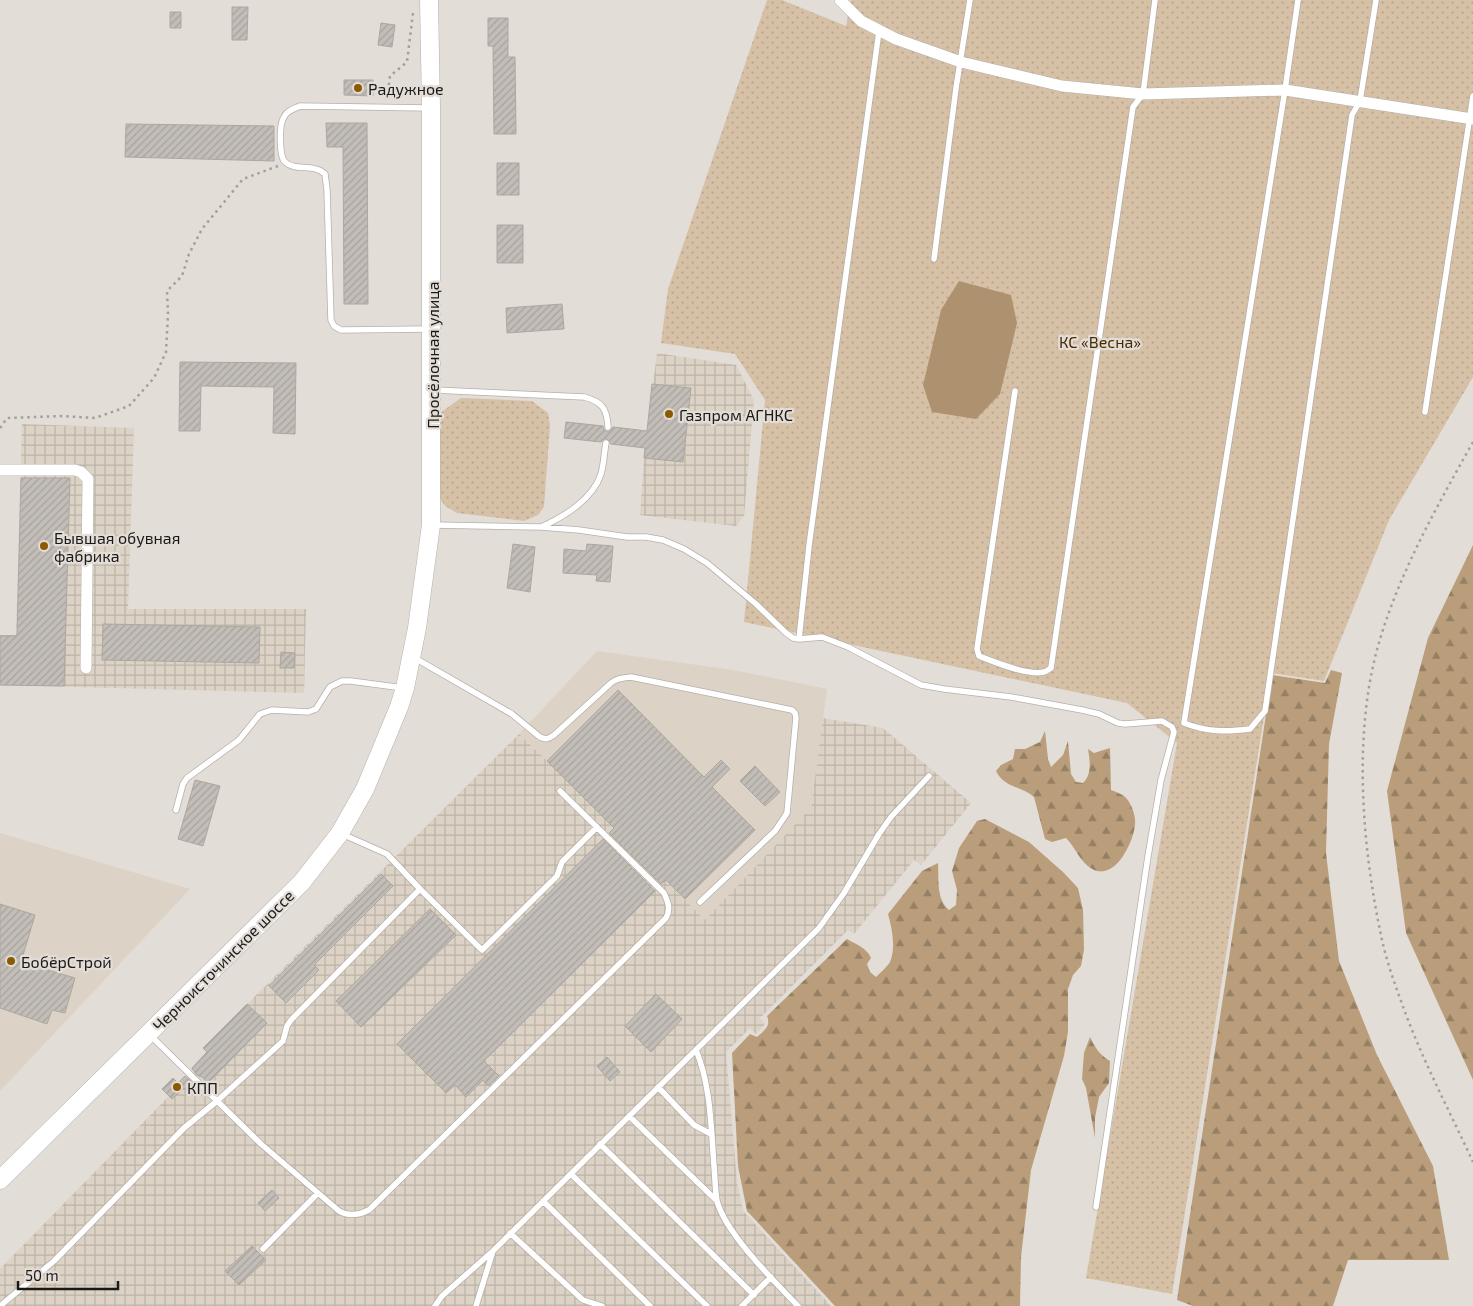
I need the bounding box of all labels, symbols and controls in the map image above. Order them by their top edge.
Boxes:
place label: Радужное [368,79,444,99]
marker: Радужное [352,82,364,94]
street label: Просёлочная улица [423,281,443,429]
park label: КС «Весна» [1059,332,1141,351]
place label: Газпром АГНКС [679,405,793,424]
marker: Газпром АГНКС [663,408,675,420]
place label: Бывшая обувная фабрика [54,528,180,565]
marker: Бывшая обувная фабрика [38,540,50,552]
street label: Черноисточинское шоссе [149,886,297,1034]
place label: БобёрСтрой [21,952,112,971]
marker: БобёрСтрой [5,955,17,967]
place label: КПП [187,1078,218,1097]
marker: КПП [171,1081,183,1093]
scale bar [18,1258,118,1290]
text: 50 m [25,1266,59,1284]

